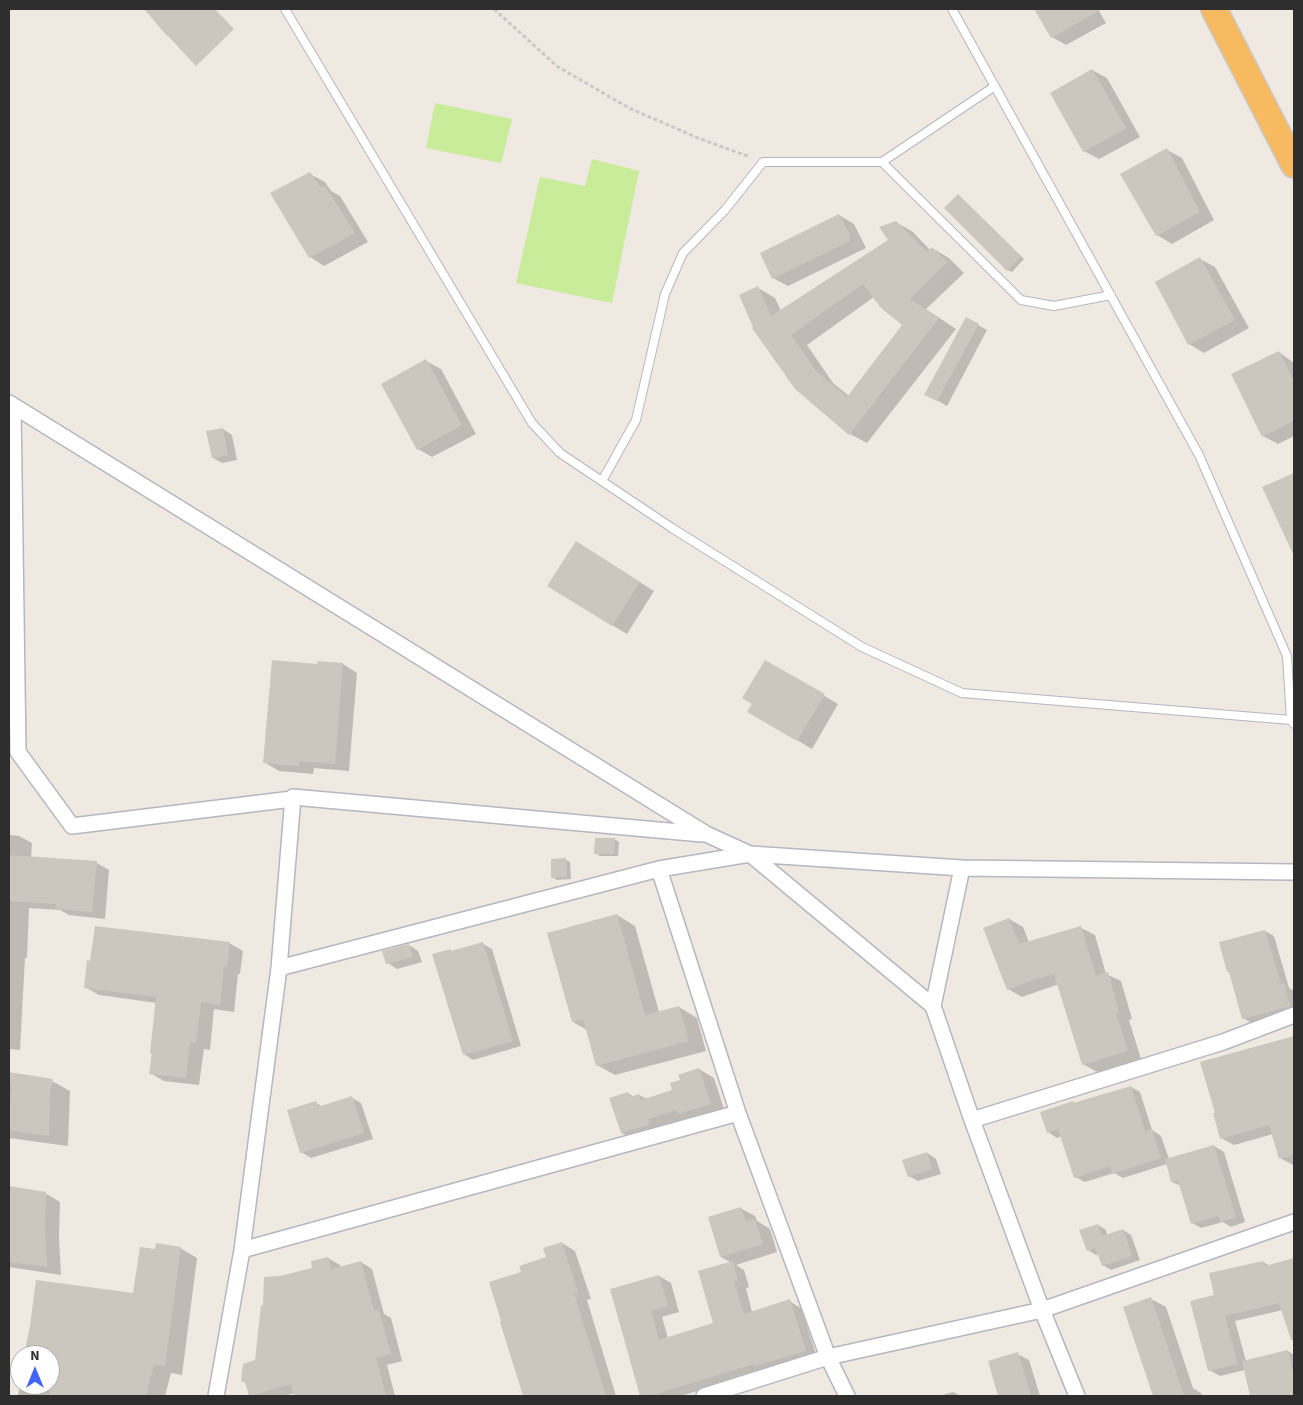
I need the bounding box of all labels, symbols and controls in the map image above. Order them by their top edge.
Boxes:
north arrow [10,1345,60,1395]
text: N [30,1346,40,1366]

